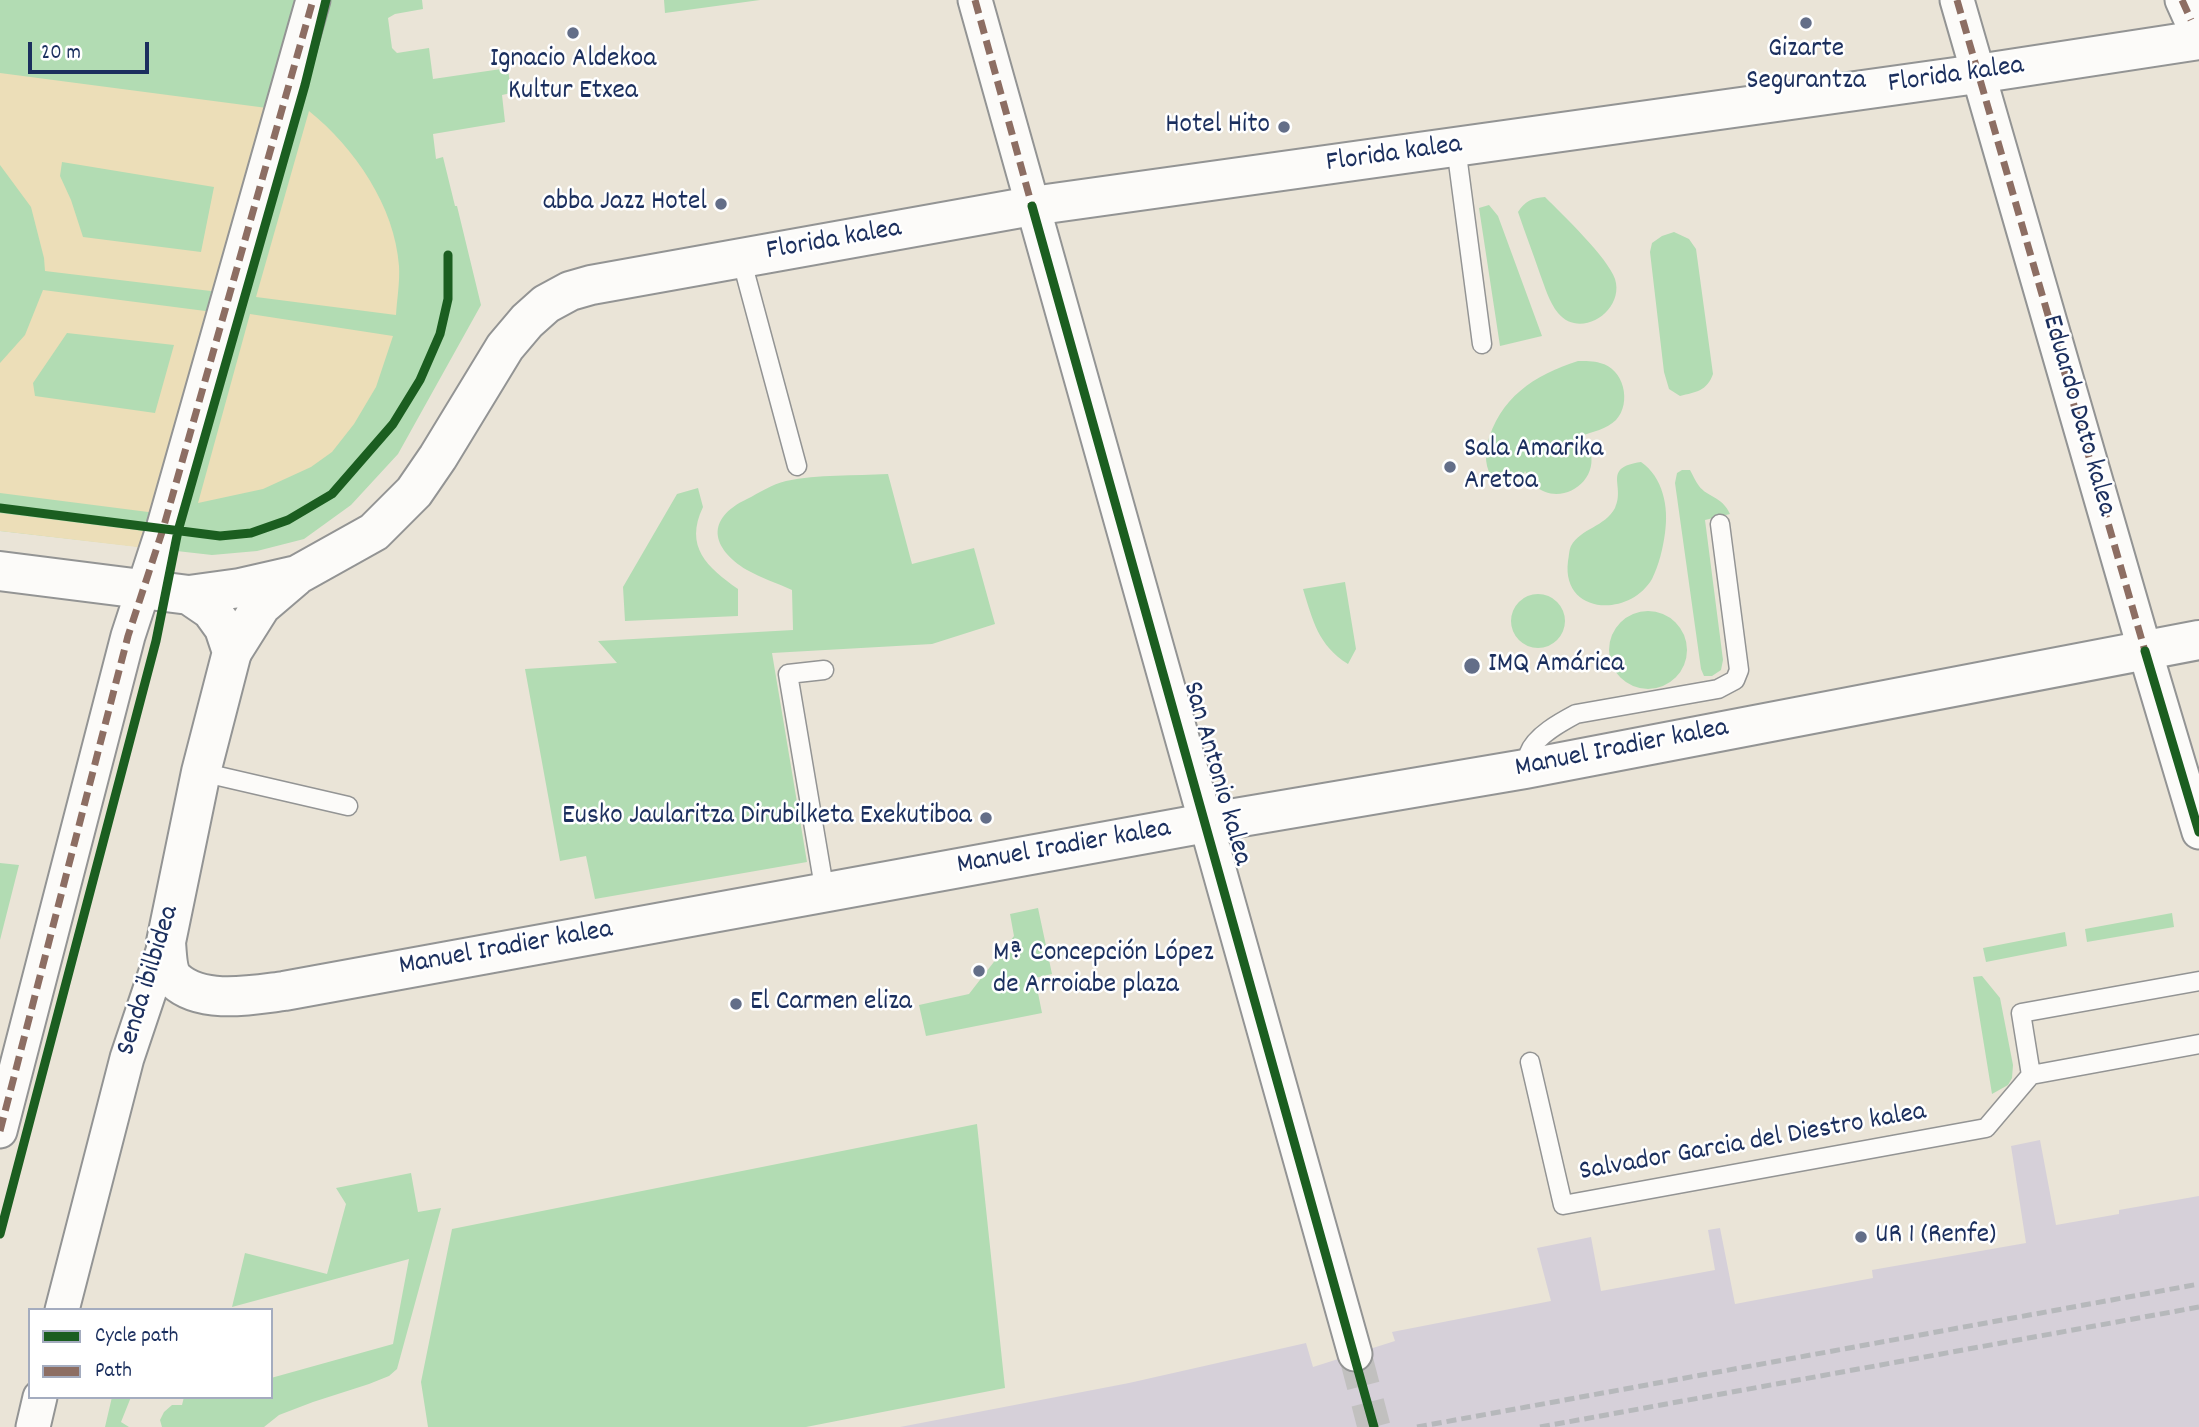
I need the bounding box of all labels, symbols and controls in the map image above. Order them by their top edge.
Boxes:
marker: Gizarte Segurantza [1798,15,1814,31]
marker: Ignacio Aldekoa Kultur Etxea [565,25,581,41]
scale bar [32,28,152,72]
place label: Gizarte Segurantza [1746,34,1866,100]
text: 20 m [41,39,81,69]
place label: Ignacio Aldekoa Kultur Etxea [490,44,656,110]
street label: Florida kalea [1886,51,2026,103]
place label: Hotel Hito [1165,110,1270,144]
marker: Hotel Hito [1276,119,1292,135]
street label: Florida kalea [1324,130,1464,182]
place label: abba Jazz Hotel [543,187,707,221]
marker: abba Jazz Hotel [713,196,729,212]
street label: Florida kalea [764,214,904,270]
street label: Eduardo Dato kalea [2032,312,2122,520]
place label: Sala Amarika Aretoa [1464,434,1603,500]
marker: Sala Amarika Aretoa [1442,459,1458,475]
place label: IMQ Amárica [1488,649,1624,683]
marker: IMQ Amárica [1462,656,1482,676]
street label: San Antonio kalea [1173,678,1257,870]
street label: Manuel Iradier kalea [1513,713,1731,787]
place label: Eusko Jaularitza Dirubilketa Exekutiboa [562,801,972,835]
marker: Eusko Jaularitza Dirubilketa Exekutiboa [978,810,994,826]
street label: Manuel Iradier kalea [955,814,1173,884]
street label: Senda ibilbidea [111,902,189,1060]
street label: Manuel Iradier kalea [397,915,615,985]
place label: Mª Concepción López de Arroiabe plaza [993,938,1214,1004]
marker: Mª Concepción López de Arroiabe plaza [971,963,987,979]
place label: El Carmen eliza [750,987,912,1021]
marker: El Carmen eliza [728,996,744,1012]
street label: Salvador Garcia del Diestro kalea [1577,1097,1929,1191]
place label: UR 1 (Renfe) [1875,1220,1996,1254]
marker: UR 1 (Renfe) [1853,1229,1869,1245]
legend [28,1308,273,1399]
text: Cycle path [95,1322,178,1352]
text: Path [95,1357,132,1387]

